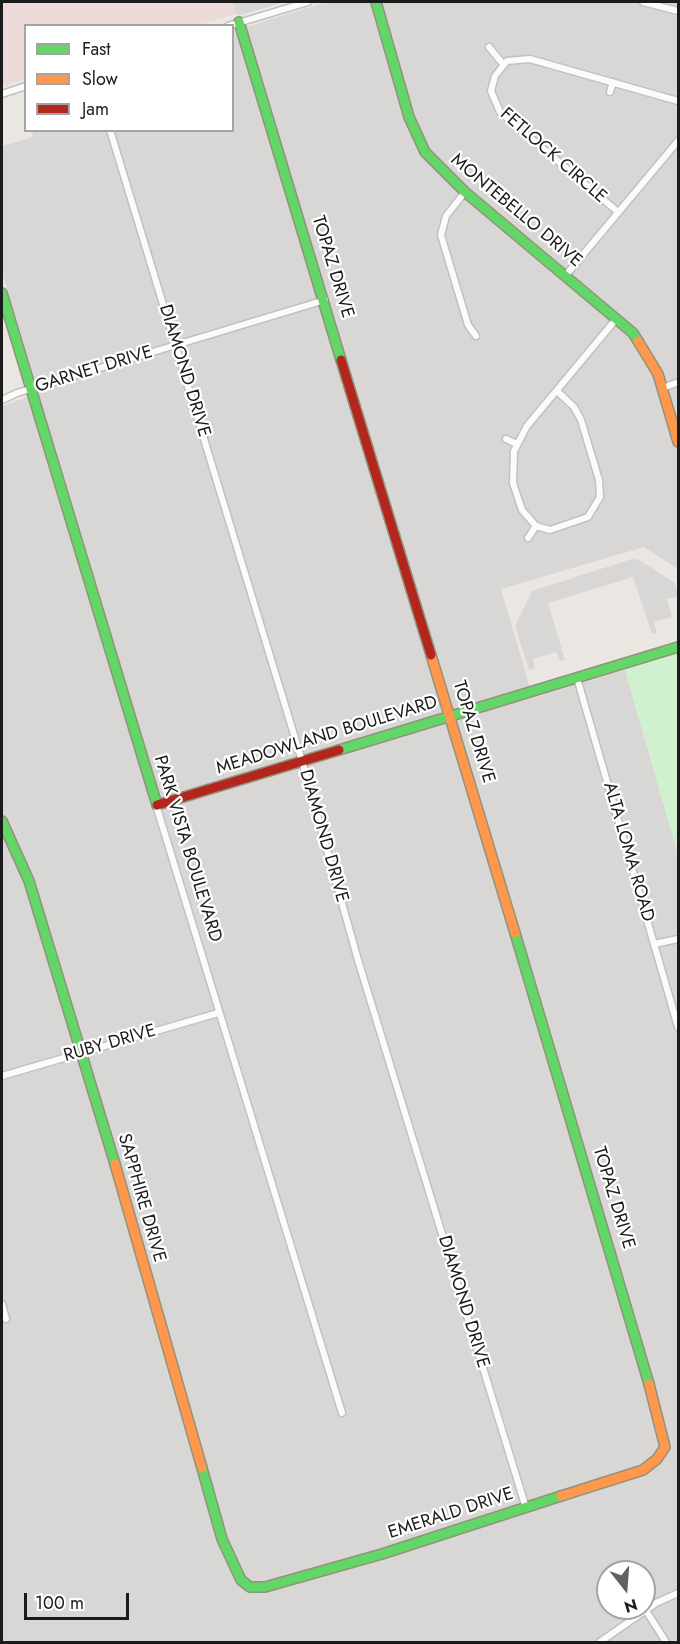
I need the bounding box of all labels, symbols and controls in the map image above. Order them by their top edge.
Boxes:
legend [24,24,234,132]
text: Fast [82,36,111,62]
text: Slow [82,66,118,92]
text: Jam [82,96,109,122]
street label: FETLOCK CIRCLE [495,104,611,208]
street label: MONTEBELLO DRIVE [446,150,586,272]
street label: TOPAZ DRIVE [306,213,358,321]
street label: DIAMOND DRIVE [154,302,214,440]
street label: GARNET DRIVE [33,342,155,398]
street label: TOPAZ DRIVE [447,678,499,786]
street label: MEADOWLAND BOULEVARD [214,692,440,780]
street label: PARK VISTA BOULEVARD [148,753,226,945]
street label: DIAMOND DRIVE [294,767,352,905]
street label: ALTA LOMA ROAD [598,780,658,924]
street label: RUBY DRIVE [61,1021,159,1067]
street label: SAPPHIRE DRIVE [112,1131,170,1265]
street label: TOPAZ DRIVE [587,1144,639,1252]
street label: DIAMOND DRIVE [433,1233,493,1371]
street label: EMERALD DRIVE [386,1484,516,1544]
north arrow [596,1560,656,1620]
scale bar [27,1581,132,1619]
text: 100 m [35,1590,84,1616]
text: N [621,1593,640,1619]

